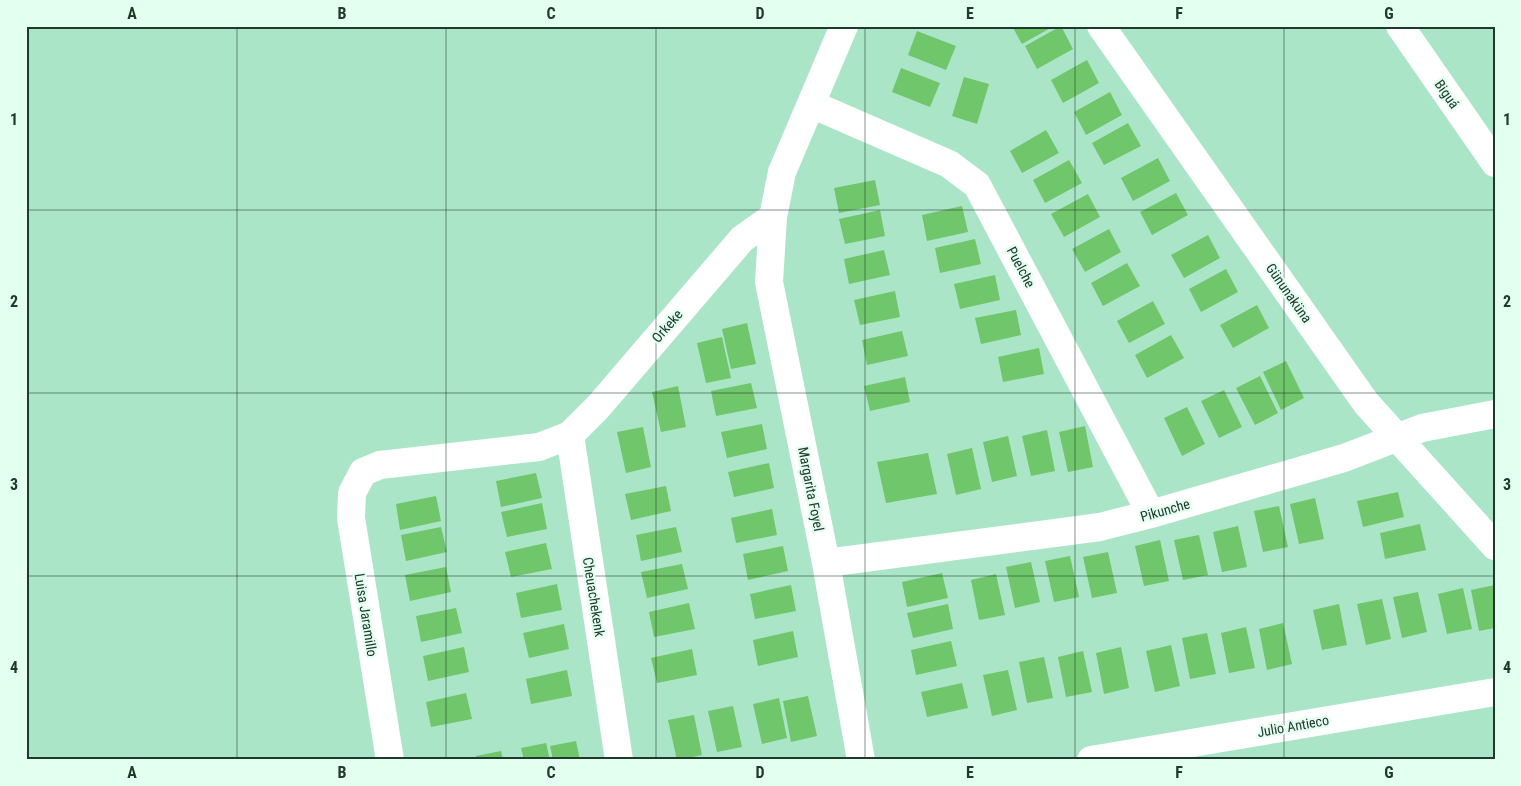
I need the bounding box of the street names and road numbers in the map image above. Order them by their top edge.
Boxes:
street label: Biguá [1431,77,1463,111]
street label: Puelche [1004,244,1039,291]
street label: Günunaküna [1263,260,1315,326]
street label: Orkeke [648,306,686,346]
street label: Margarita Foyel [795,445,827,533]
street label: Pikunche [1138,495,1192,525]
street label: Cheuachekenk [580,556,608,639]
street label: Luisa Jaramillo [352,572,380,658]
street label: Julio Antieco [1256,712,1330,740]

